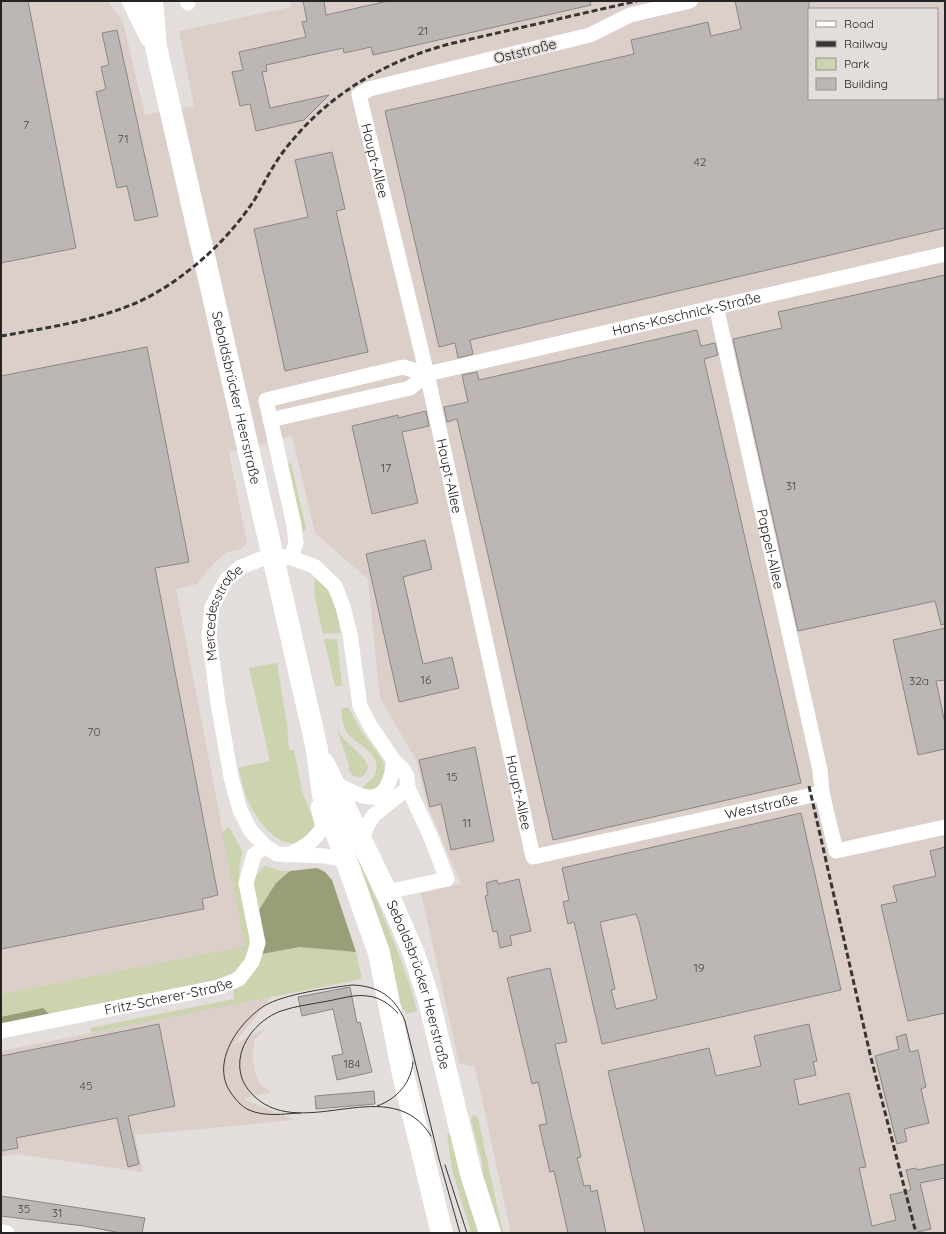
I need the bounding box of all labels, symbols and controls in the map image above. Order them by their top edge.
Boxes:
legend [808,8,938,100]
text: Road [844,16,874,31]
house number: 21 [417,23,429,38]
street label: Oststraße [492,35,558,67]
text: Railway [844,36,888,51]
text: Park [844,56,869,71]
text: Building [844,76,888,91]
house number: 7 [23,117,29,132]
street label: Haupt-Allee [357,121,393,200]
house number: 71 [117,131,129,146]
house number: 42 [694,154,707,169]
street label: Hans-Koschnick-Straße [610,288,763,340]
street label: Sebaldsbrücker Heerstraße [208,309,265,486]
street label: Haupt-Allee [432,437,466,515]
house number: 17 [381,460,391,475]
house number: 31 [786,478,796,493]
street label: Pappel-Allee [753,507,788,591]
street label: Mercedesstraße [200,560,247,662]
house number: 16 [421,672,432,687]
house number: 32a [909,673,929,688]
house number: 70 [87,724,101,739]
street label: Haupt-Allee [502,753,536,832]
house number: 15 [447,769,457,784]
street label: Weststraße [723,790,800,823]
house number: 11 [463,815,471,830]
street label: Sebaldsbrücker Heerstraße [383,897,454,1071]
house number: 19 [693,960,705,975]
street label: Fritz-Scherer-Straße [103,973,235,1019]
house number: 184 [343,1056,361,1071]
house number: 45 [80,1078,92,1093]
house number: 35 [18,1201,30,1216]
house number: 31 [52,1205,62,1220]

